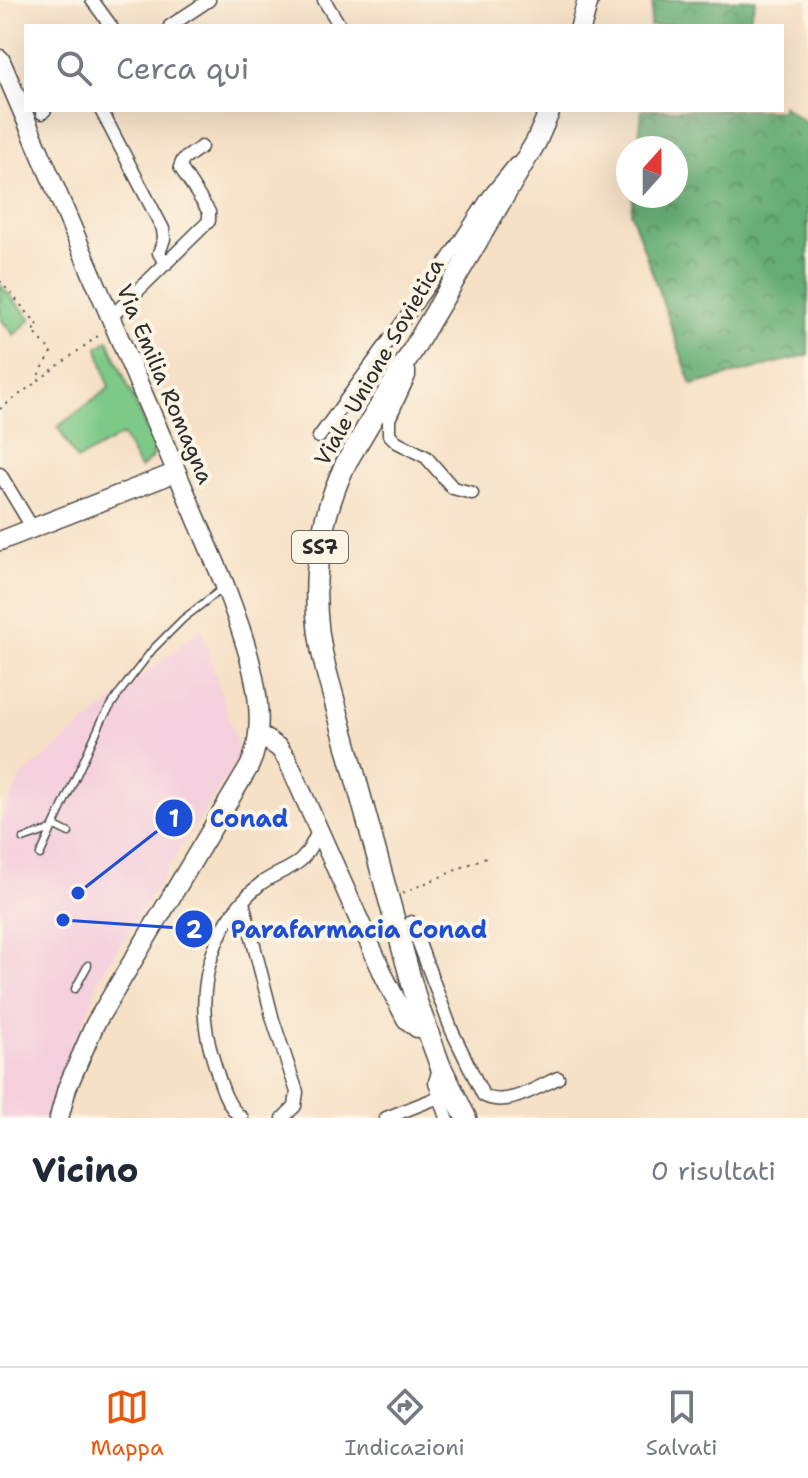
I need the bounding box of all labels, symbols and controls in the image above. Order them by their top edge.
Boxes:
search box [24,24,784,112]
icon: search [52,46,96,90]
text: Cerca qui [116,48,249,89]
north arrow [616,136,688,208]
street label: Viale Unione Sovietica [308,253,451,471]
street label: Via Emilia Romagna [110,280,220,489]
road number: SS7 [292,531,348,563]
callout: Conad [154,794,304,842]
text: 1 [169,803,179,835]
text: Conad [210,803,288,835]
callout: Parafarmacia Conad [174,905,503,953]
text: 2 [186,914,203,946]
text: Parafarmacia Conad [231,914,487,946]
text: Vicino [32,1147,139,1193]
text: 0 risultati [651,1153,776,1188]
tab: Mappa [90,1385,164,1462]
tab: Indicazioni [345,1385,465,1462]
tab: Salvati [646,1385,718,1462]

